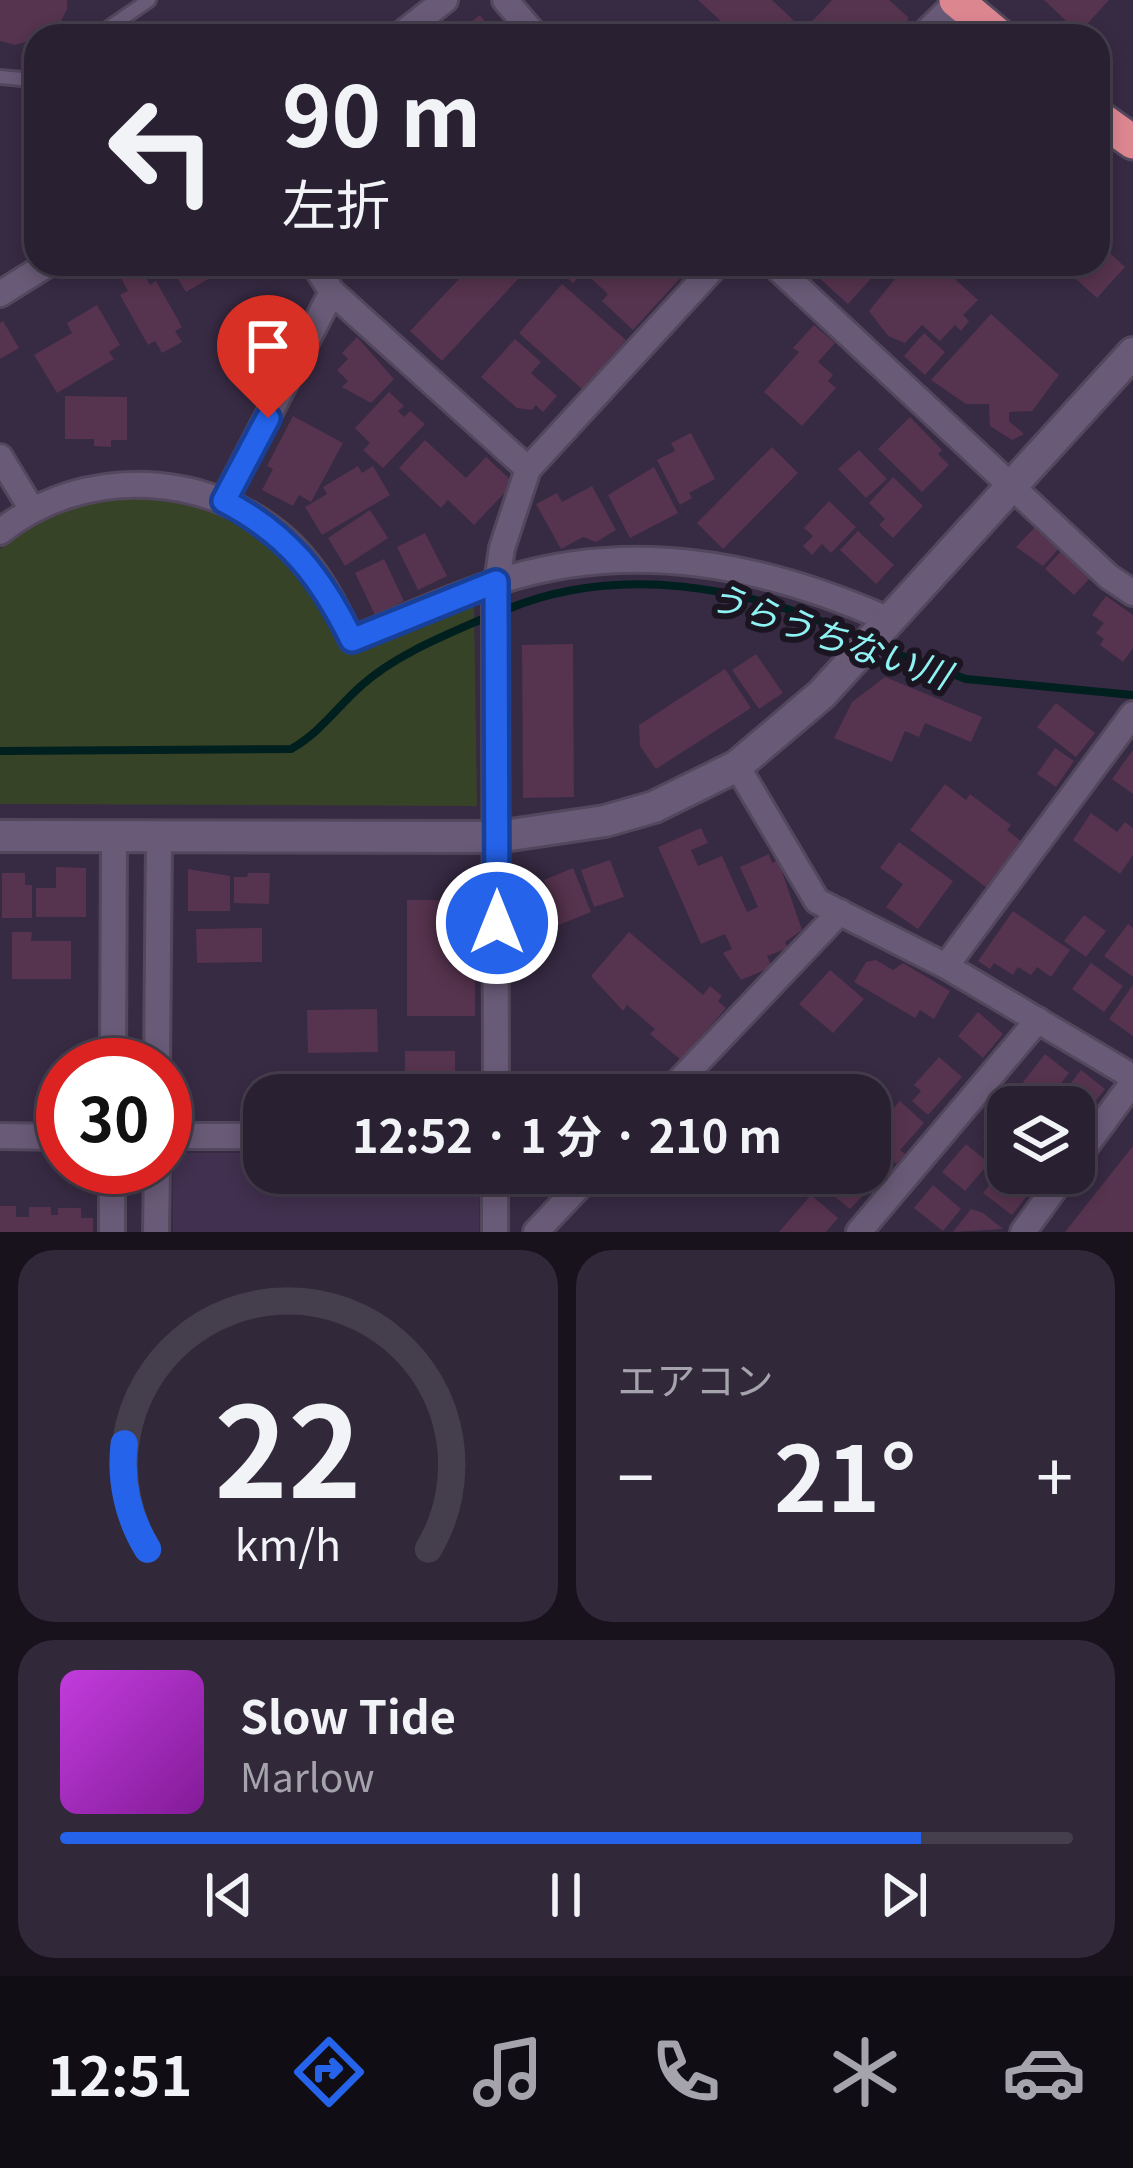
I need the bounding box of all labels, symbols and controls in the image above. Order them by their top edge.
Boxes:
text: 90 m [282,50,481,171]
icon: left [84,72,240,228]
text: 左折 [282,162,390,241]
pin [217,295,319,418]
icon: arrive [235,313,301,379]
water label: うらうちない川 [703,567,962,700]
position arrow [434,860,560,986]
speed limit sign: 30 [36,1038,192,1194]
map controls [987,1086,1095,1194]
button: layers [987,1086,1095,1194]
text: 12:52 · 1 分 · 210 m [352,1101,782,1166]
text: エアコン [618,1350,774,1406]
text: 22 [214,1353,361,1534]
text: 21° [774,1408,917,1538]
text: − [618,1425,654,1521]
text: + [1036,1425,1073,1521]
text: km/h [235,1511,341,1573]
text: Slow Tide [240,1682,456,1747]
text: Marlow [240,1747,374,1803]
icon: previous [196,1862,262,1928]
icon: pause [533,1862,599,1928]
icon: next [871,1862,937,1928]
icon: directions [287,2030,371,2114]
icon: music [466,2030,550,2114]
icon: phone [644,2030,728,2114]
icon: climate [823,2030,907,2114]
icon: car [1002,2030,1086,2114]
text: 12:51 [47,2033,192,2112]

